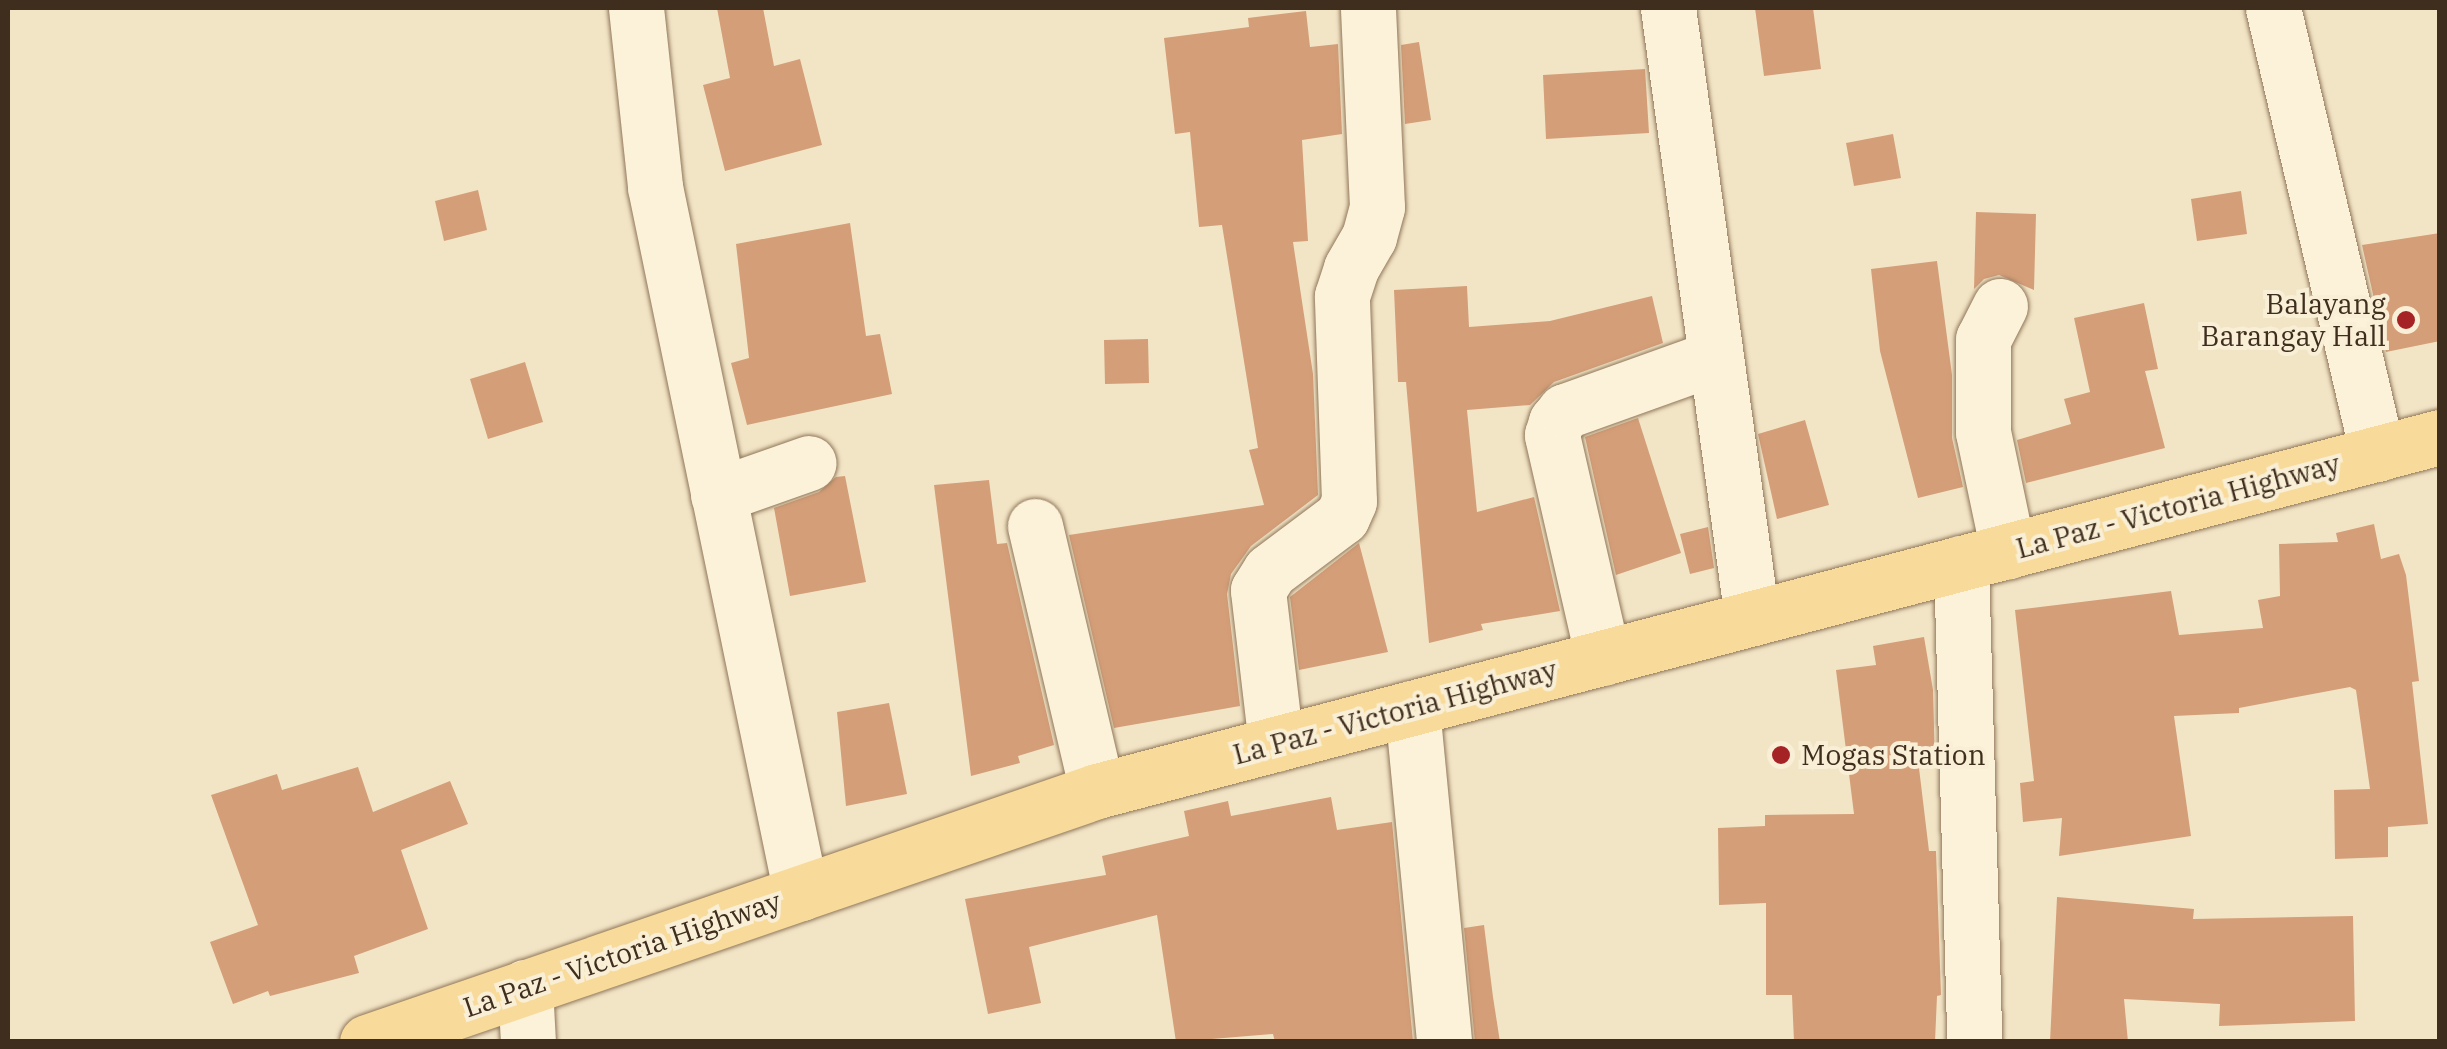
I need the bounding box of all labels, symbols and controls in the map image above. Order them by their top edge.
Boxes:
place label: Balayang Barangay Hall [2201,287,2386,353]
marker: Balayang Barangay Hall [2395,309,2417,331]
street label: La Paz - Victoria Highway [2012,447,2344,565]
street label: La Paz - Victoria Highway [1229,653,1561,771]
place label: Mogas Station [1801,738,1986,772]
marker: Mogas Station [1770,744,1792,766]
street label: La Paz - Victoria Highway [459,884,785,1024]

